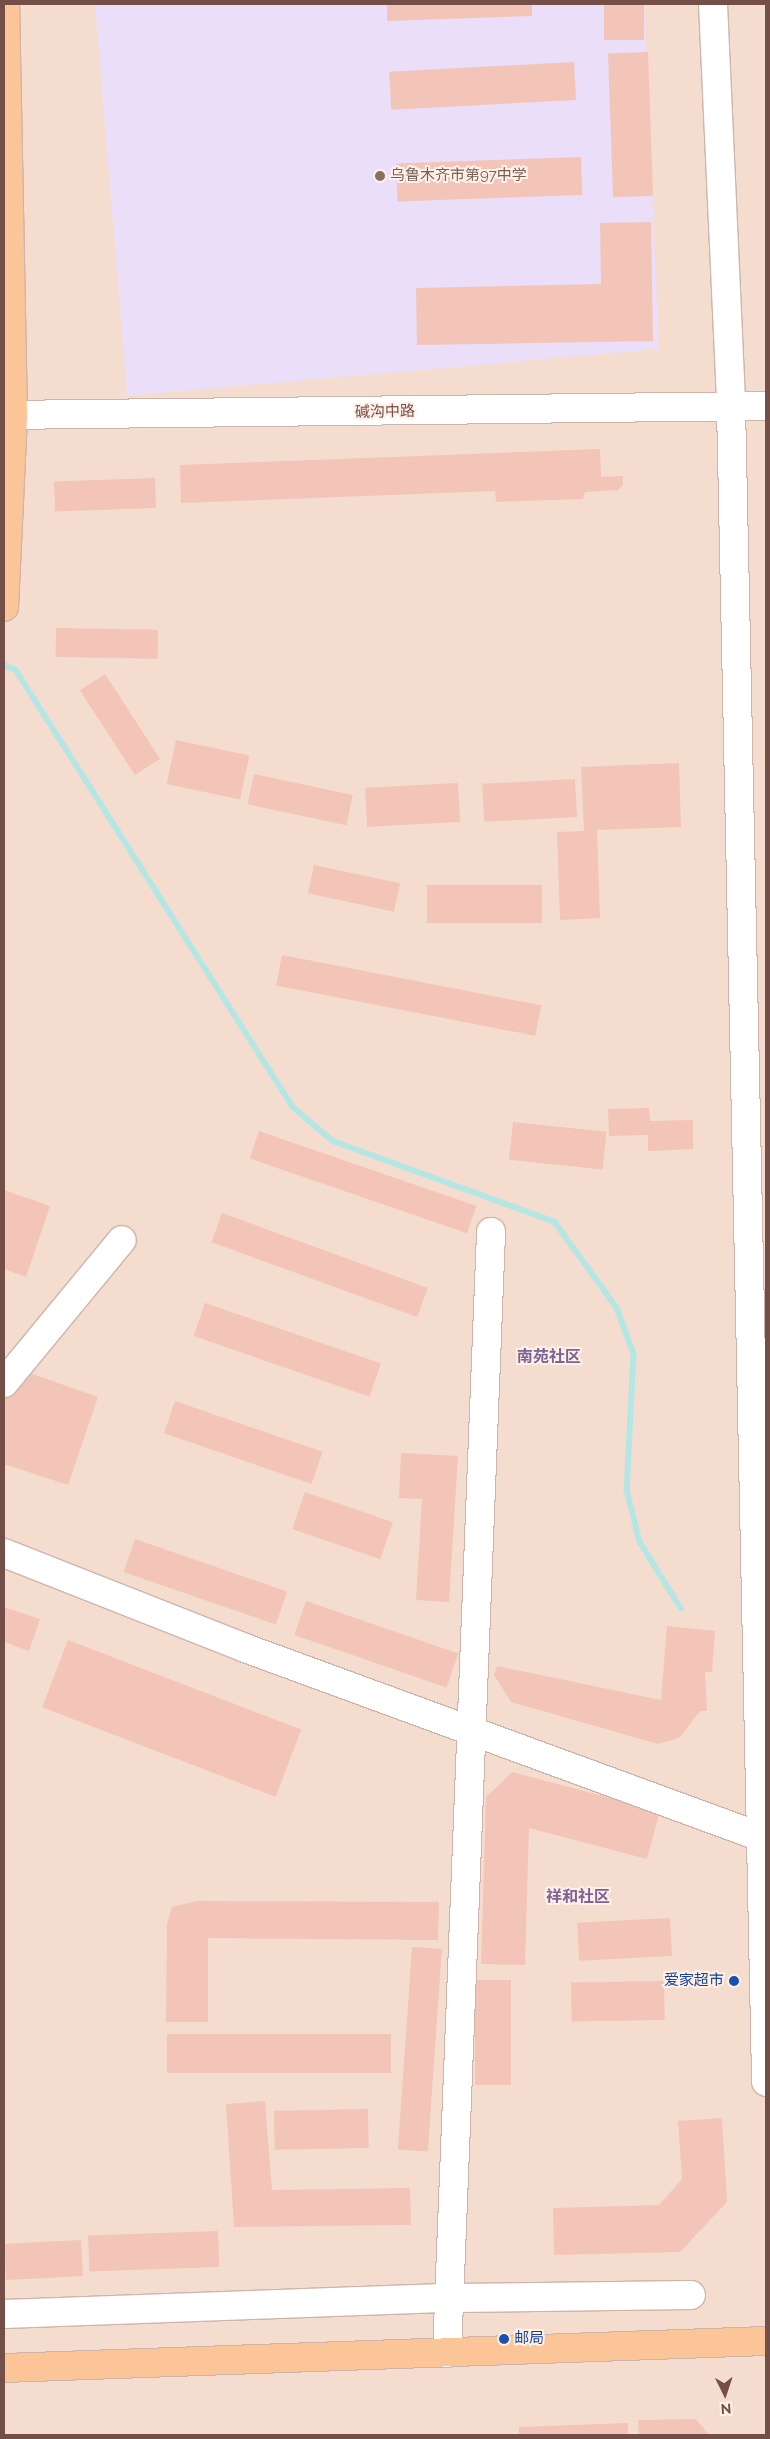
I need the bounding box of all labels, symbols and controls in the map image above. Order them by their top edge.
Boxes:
place label: 乌鲁木齐市第97中学 [390,167,527,185]
marker: 乌鲁木齐市第97中学 [374,170,386,182]
street label: 碱沟中路 [355,402,415,422]
district label: 南苑社区 [517,1347,581,1367]
district label: 祥和社区 [546,1887,610,1907]
place label: 爱家超市 [664,1972,724,1990]
marker: 爱家超市 [728,1975,740,1987]
place label: 邮局 [514,2330,544,2348]
marker: 邮局 [498,2333,510,2345]
north arrow [700,2369,750,2419]
text: N [720,2401,732,2417]

